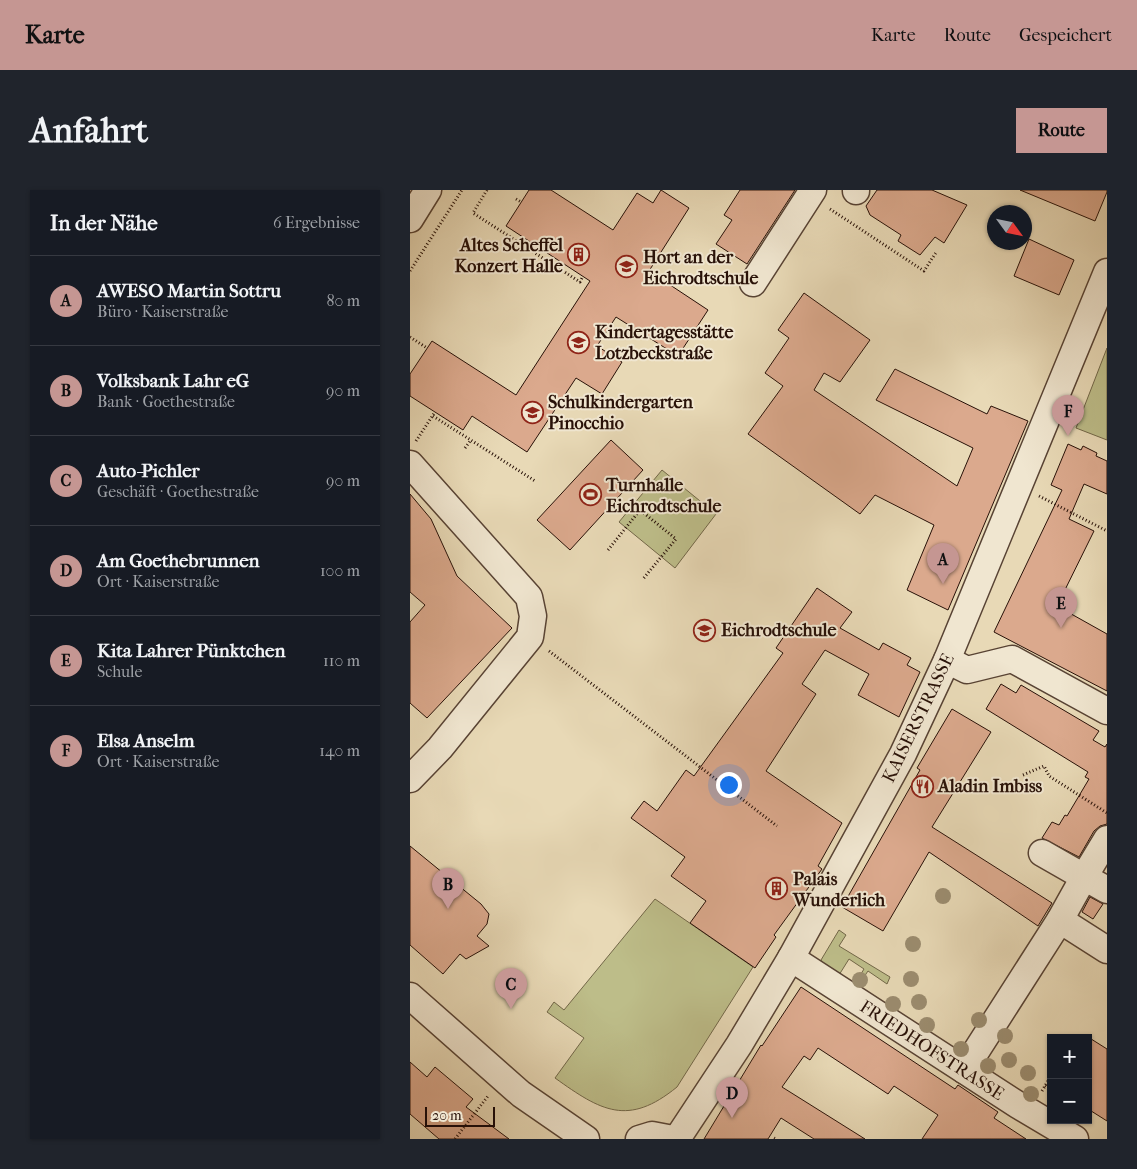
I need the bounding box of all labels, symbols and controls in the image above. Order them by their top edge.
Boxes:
text: Karte [25,21,85,49]
text: Karte [871,25,916,46]
text: Route [944,25,991,46]
text: Gespeichert [1019,25,1112,46]
button: Route [1016,108,1107,153]
text: Anfahrt [30,110,148,151]
north arrow [987,205,1032,250]
text: In der Nähe [50,211,158,235]
text: 6 Ergebnisse [273,213,360,232]
place label: Altes Scheffel Konzert Halle [455,235,564,277]
building icon: Altes Scheffel Konzert Halle [567,243,591,267]
place label: Hort an der Eichrodtschule [643,247,758,289]
school or university icon: Hort an der Eichrodtschule [615,255,639,279]
text: AWESO Martin Sottru [97,280,281,302]
text: A [61,291,71,310]
text: 80 m [326,291,360,310]
text: Büro · Kaiserstraße [97,302,228,321]
place label: Kindertagesstätte Lotzbeckstraße [595,322,733,364]
school or university icon: Kindertagesstätte Lotzbeckstraße [567,330,591,354]
text: Volksbank Lahr eG [97,370,249,392]
text: B [61,381,71,400]
text: 90 m [326,381,360,400]
text: Bank · Goethestraße [97,392,235,411]
place label: Schulkindergarten Pinocchio [548,392,693,434]
pin: F [1052,395,1084,436]
school or university icon: Schulkindergarten Pinocchio [520,400,544,424]
text: Auto-Pichler [97,460,200,482]
text: C [61,471,71,490]
text: 90 m [326,471,360,490]
place label: Turnhalle Eichrodtschule [605,475,721,517]
text: Geschäft · Goethestraße [97,482,259,501]
sports icon: Turnhalle Eichrodtschule [578,483,602,507]
pin: A [927,543,959,584]
text: Am Goethebrunnen [97,550,260,572]
text: D [60,561,72,580]
text: 100 m [320,561,360,580]
text: Ort · Kaiserstraße [97,572,219,591]
pin: E [1045,587,1077,628]
school or university icon: Eichrodtschule [693,618,717,642]
place label: Eichrodtschule [721,620,836,641]
text: Kita Lahrer Pünktchen [97,640,286,662]
street label: KAISERSTRASSE [878,650,959,786]
text: E [61,651,71,670]
text: 110 m [323,651,360,670]
text: Schule [97,662,142,681]
text: Elsa Anselm [97,730,194,752]
text: F [62,741,70,760]
text: 140 m [319,741,360,760]
text: Ort · Kaiserstraße [97,752,219,771]
your location [716,772,742,798]
restaurant icon: Aladin Imbiss [910,774,934,798]
place label: Aladin Imbiss [937,776,1043,797]
pin: B [432,868,464,909]
place label: Palais Wunderlich [792,869,886,911]
building icon: Palais Wunderlich [765,877,789,901]
pin: C [495,968,527,1009]
street label: FRIEDHOFSTRASSE [856,996,1008,1105]
map controls [1047,1034,1092,1124]
button: + [1047,1034,1092,1079]
pin: D [716,1077,748,1118]
button: − [1047,1079,1092,1124]
scale bar [425,1104,495,1127]
text: 20 m [432,1107,462,1124]

